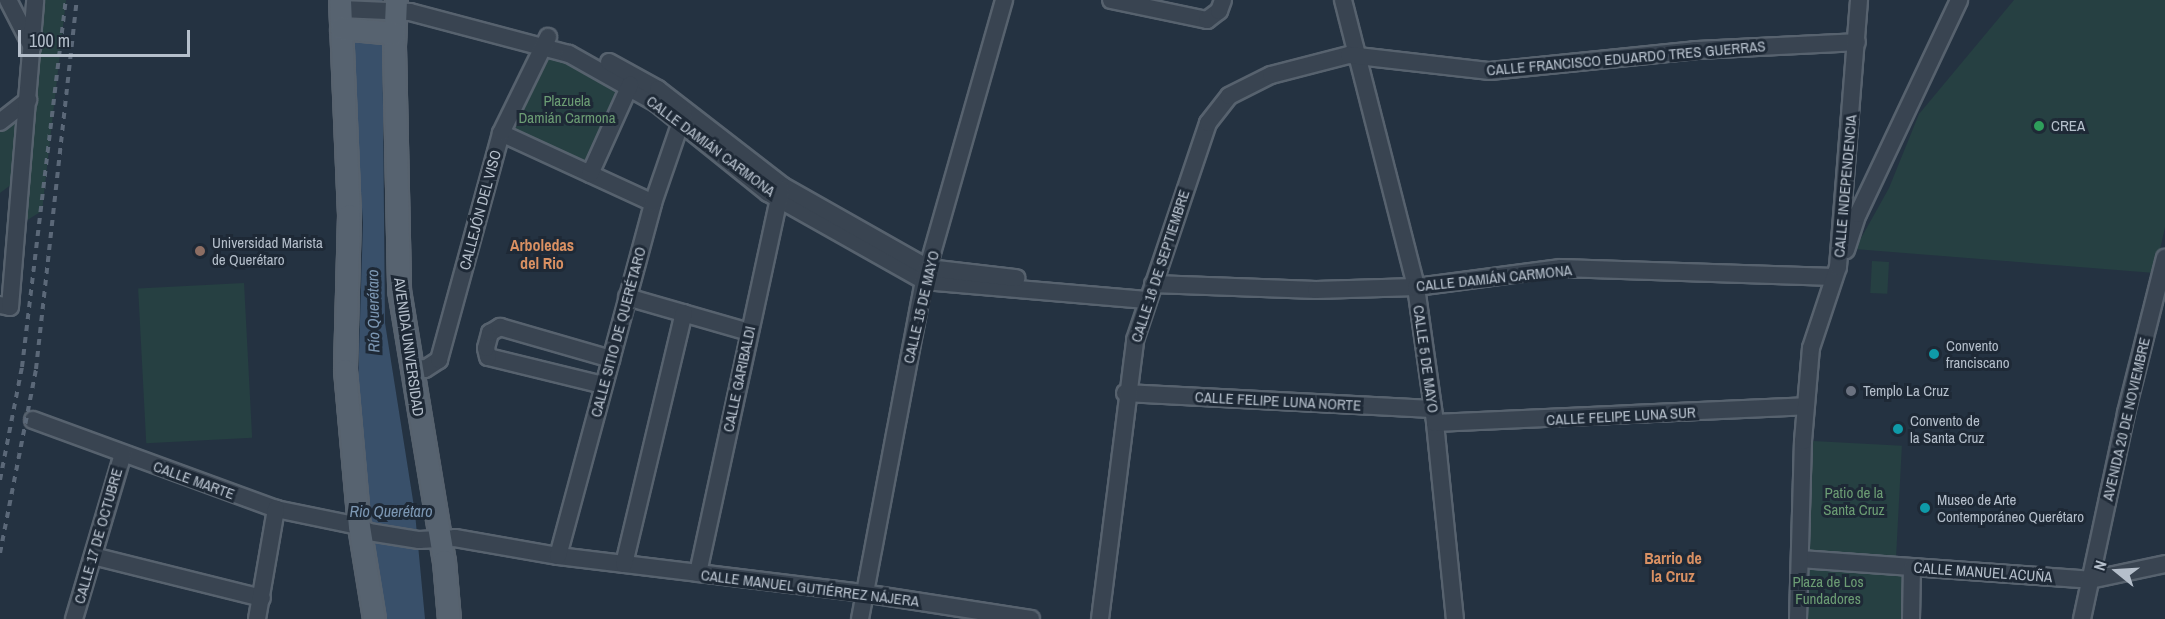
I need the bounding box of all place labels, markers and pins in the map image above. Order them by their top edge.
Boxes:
place label: CREA [2051,117,2085,135]
marker: CREA [2032,119,2046,133]
place label: Universidad Marista de Querétaro [212,233,323,268]
marker: Universidad Marista de Querétaro [193,244,207,258]
place label: Convento franciscano [1946,336,2010,371]
marker: Convento franciscano [1927,347,1941,361]
place label: Templo La Cruz [1863,382,1949,400]
marker: Templo La Cruz [1844,384,1858,398]
place label: Convento de la Santa Cruz [1910,411,1985,446]
marker: Convento de la Santa Cruz [1891,422,1905,436]
place label: Museo de Arte Contemporáneo Querétaro [1937,490,2084,525]
marker: Museo de Arte Contemporáneo Querétaro [1918,501,1932,515]

